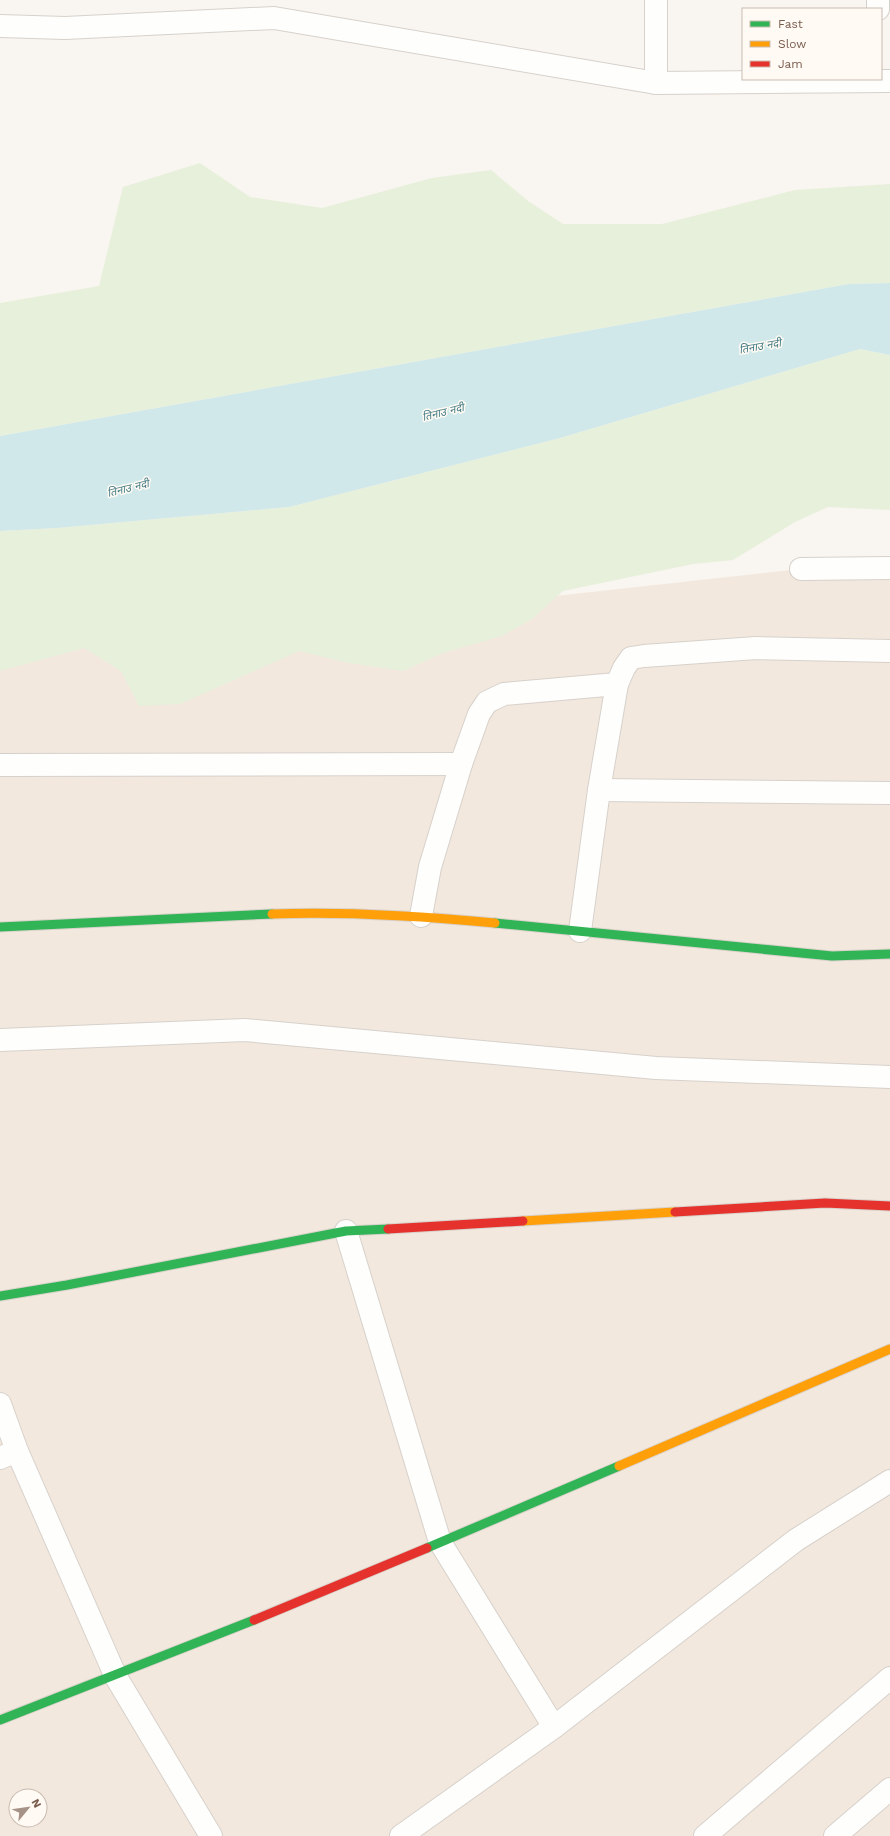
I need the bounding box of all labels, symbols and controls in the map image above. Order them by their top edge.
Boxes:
legend [742,8,882,80]
text: Fast [778,17,803,31]
text: Slow [778,37,806,51]
text: Jam [778,57,803,71]
water label: तिनाउ नदी [738,336,784,357]
water label: तिनाउ नदी [421,401,467,424]
water label: तिनाउ नदी [106,477,152,500]
north arrow [8,1788,48,1828]
text: N [29,1797,44,1810]

